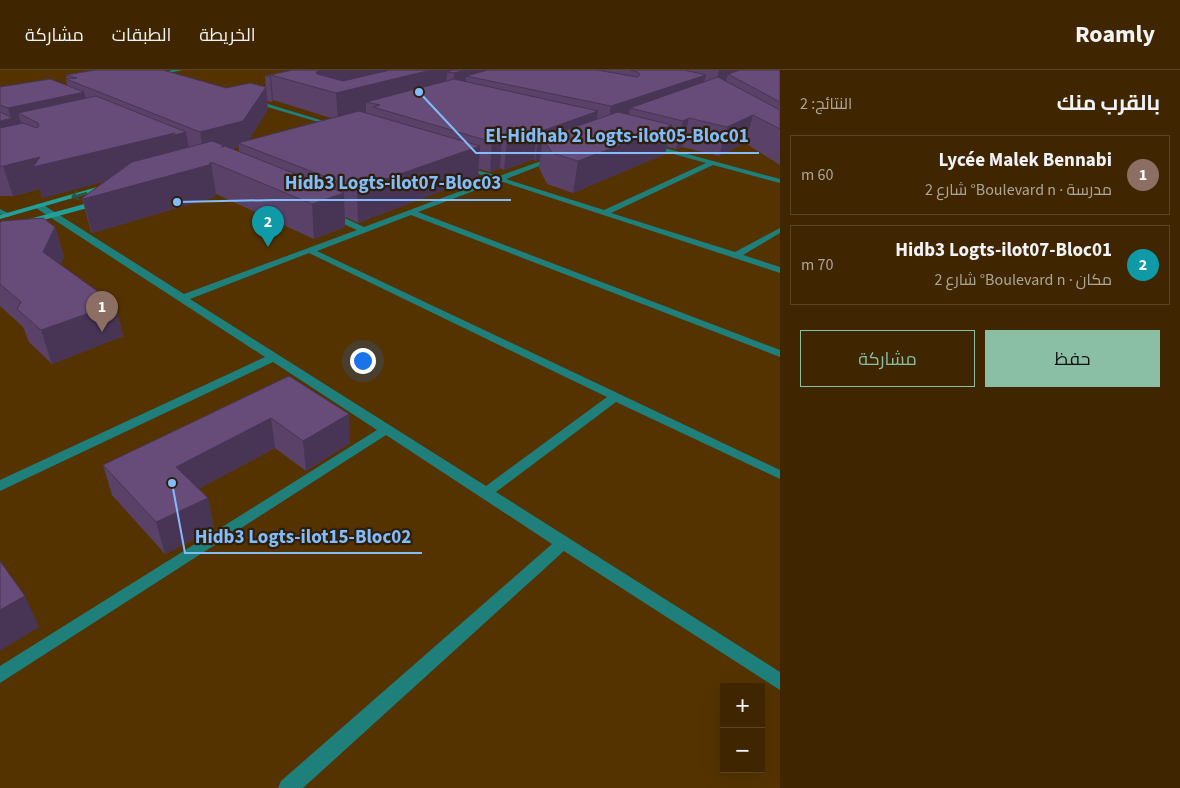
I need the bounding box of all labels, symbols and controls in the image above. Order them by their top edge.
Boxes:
text: Roamly [1075,17,1155,52]
text: مشاركة [25,23,84,48]
text: الطبقات [112,23,171,48]
text: الخريطة [199,23,256,48]
text: بالقرب منك [1057,88,1160,118]
text: النتائج: 2 [800,93,852,115]
callout: El-Hidhab 2 Logts-ilot05-Bloc01 [476,119,759,153]
text: El-Hidhab 2 Logts-ilot05-Bloc01 [485,123,749,150]
text: Lycée Malek Bennabi [938,147,1112,174]
text: 60 m [801,164,833,186]
text: 1 [1139,164,1147,186]
callout: Hidb3 Logts-ilot07-Bloc03 [274,166,511,200]
text: Hidb3 Logts-ilot07-Bloc03 [285,170,501,197]
text: مدرسة · Boulevard n° شارع 2 [925,179,1112,201]
one-way arrow [71,190,87,200]
pin: 2 [252,206,284,247]
text: Hidb3 Logts-ilot07-Bloc01 [895,237,1112,264]
text: 70 m [801,254,833,276]
text: 2 [1139,254,1147,276]
text: مكان · Boulevard n° شارع 2 [934,269,1112,291]
pin: 1 [86,291,118,332]
button: مشاركة [800,330,975,387]
button: حفظ [985,330,1160,387]
your location [350,348,376,374]
callout: Hidb3 Logts-ilot15-Bloc02 [185,519,422,553]
text: Hidb3 Logts-ilot15-Bloc02 [195,524,411,551]
map controls [720,683,765,773]
button: + [720,683,765,728]
button: − [720,728,765,773]

